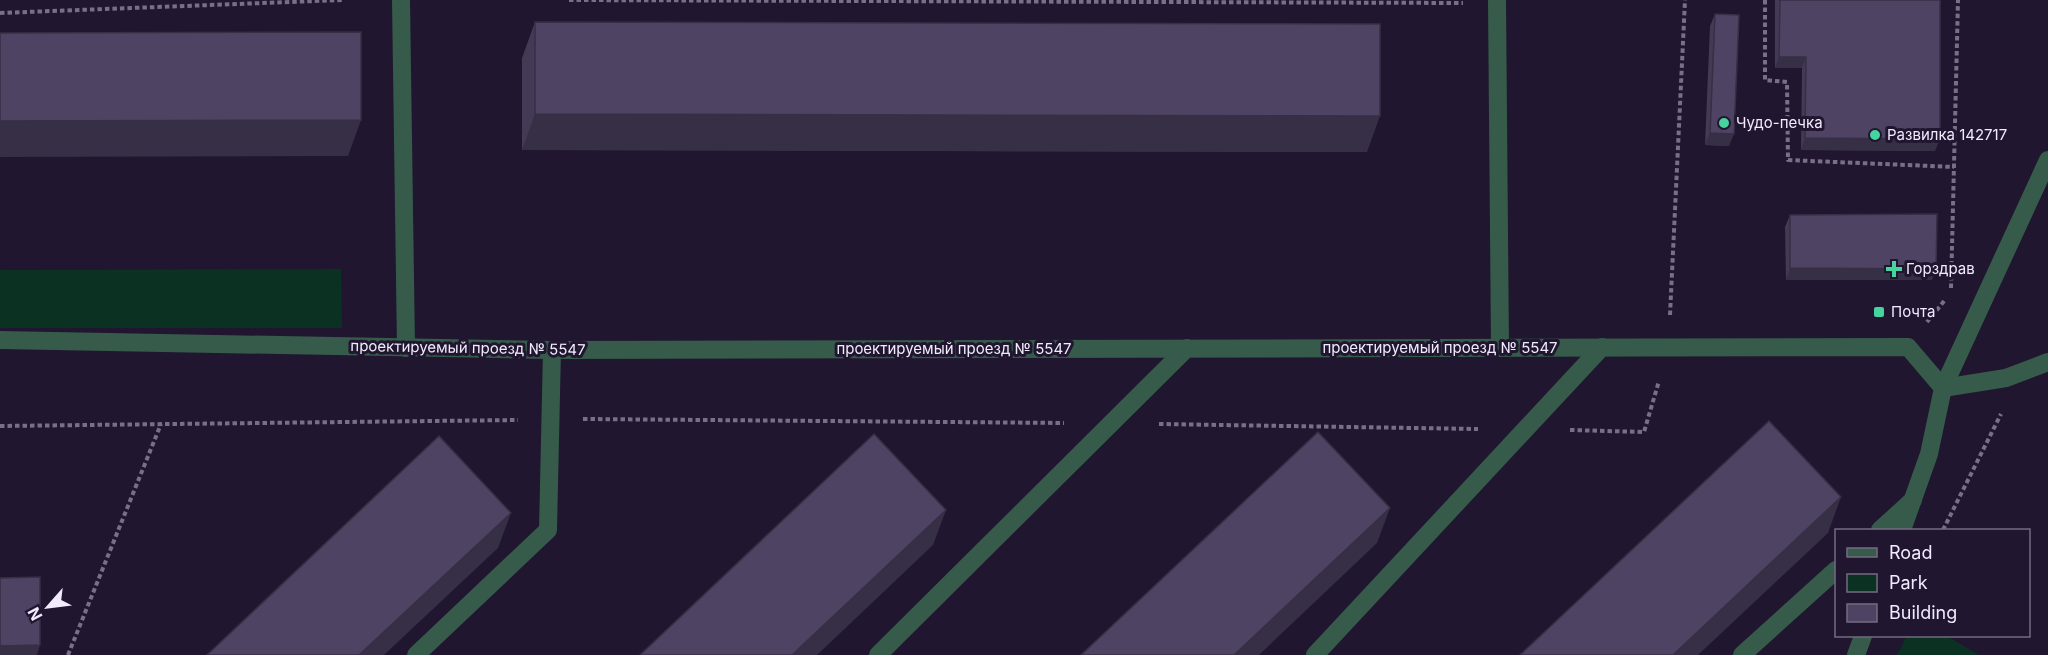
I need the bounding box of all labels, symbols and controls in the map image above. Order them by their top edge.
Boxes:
place label: Чудо-печка [1736,113,1823,132]
marker: Чудо-печка [1717,116,1731,130]
place label: Развилка 142717 [1887,125,2007,144]
marker: Развилка 142717 [1868,128,1882,142]
place label: Горздрав [1906,259,1975,278]
marker: Горздрав [1887,262,1901,276]
place label: Почта [1891,302,1935,321]
marker: Почта [1872,305,1886,319]
street label: проектируемый проезд № 5547 [350,336,586,359]
street label: проектируемый проезд № 5547 [1322,338,1558,357]
street label: проектируемый проезд № 5547 [836,339,1072,358]
legend [1835,529,2030,637]
text: Road [1889,542,1932,563]
text: Park [1889,572,1928,593]
north arrow [18,577,78,637]
text: Building [1889,602,1957,623]
text: N [23,604,46,624]

